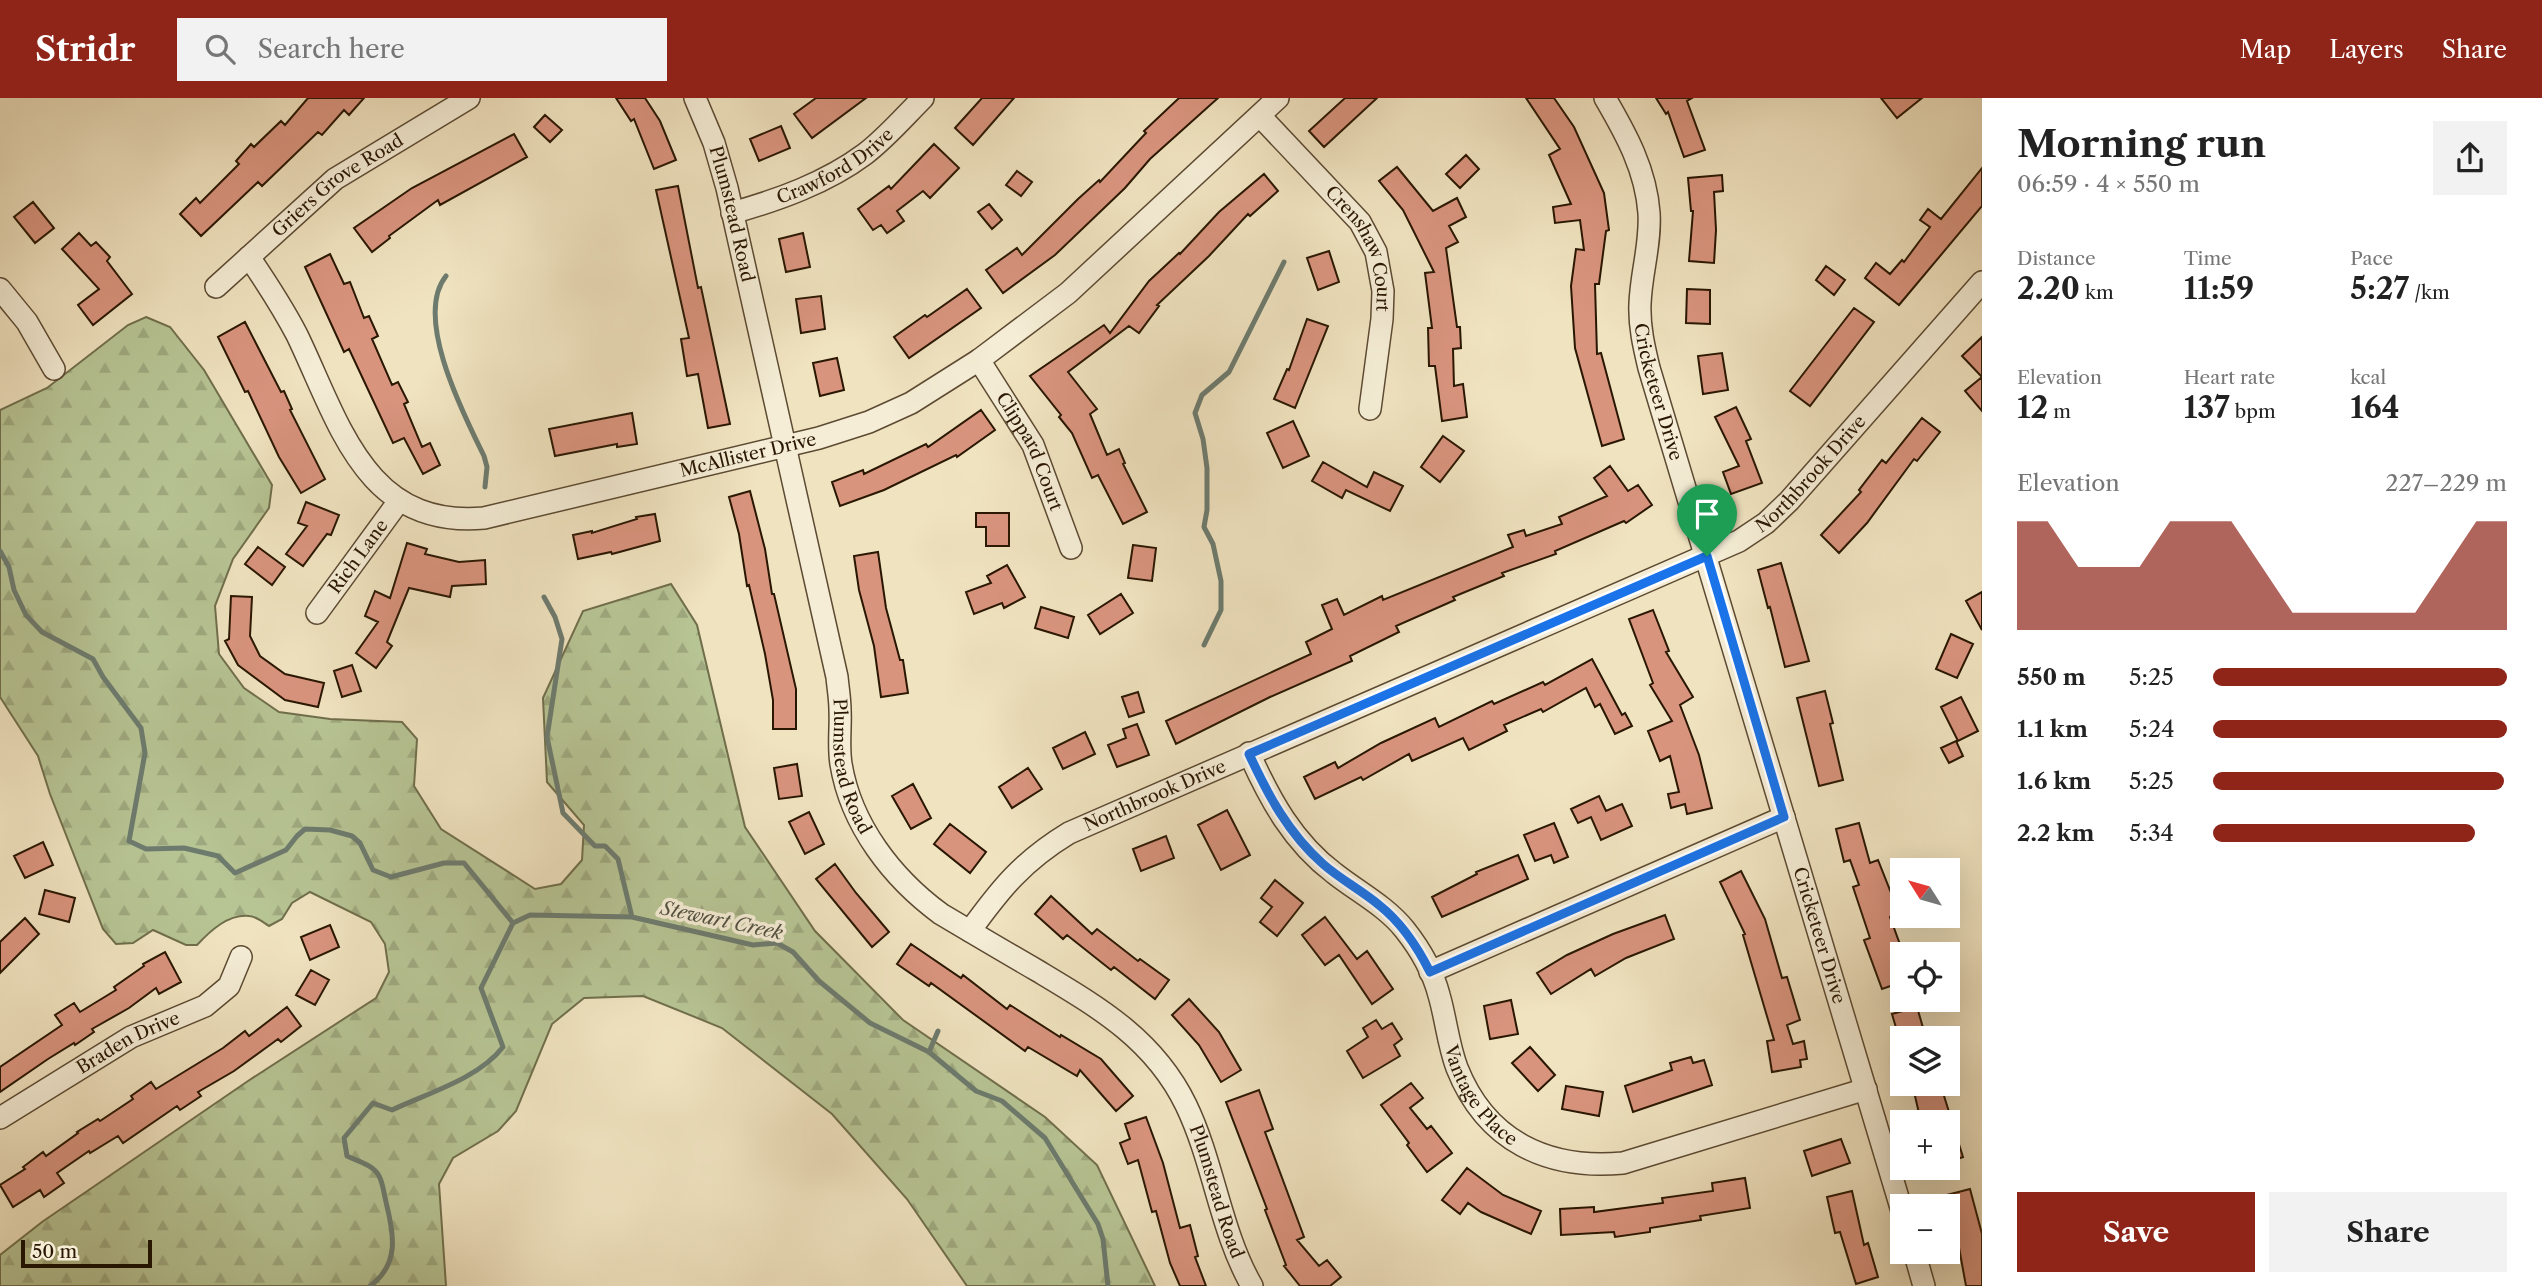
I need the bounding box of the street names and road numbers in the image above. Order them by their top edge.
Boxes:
street label: Crawford Drive [774,124,898,209]
street label: Griers Grove Road [267,129,407,242]
street label: Plumstead Road [704,143,759,284]
street label: Crenshaw Court [1321,181,1394,313]
street label: Cricketeer Drive [1630,322,1687,463]
street label: Clippard Court [991,388,1067,514]
street label: Northbrook Drive [1751,411,1870,538]
street label: McAllister Drive [677,428,819,482]
street label: Rich Lane [324,515,393,598]
street label: Plumstead Road [829,698,876,838]
street label: Northbrook Drive [1080,755,1229,836]
street label: Cricketeer Drive [1788,864,1850,1006]
street label: Braden Drive [73,1007,183,1079]
street label: Vantage Place [1439,1042,1521,1150]
street label: Plumstead Road [1185,1121,1248,1262]

